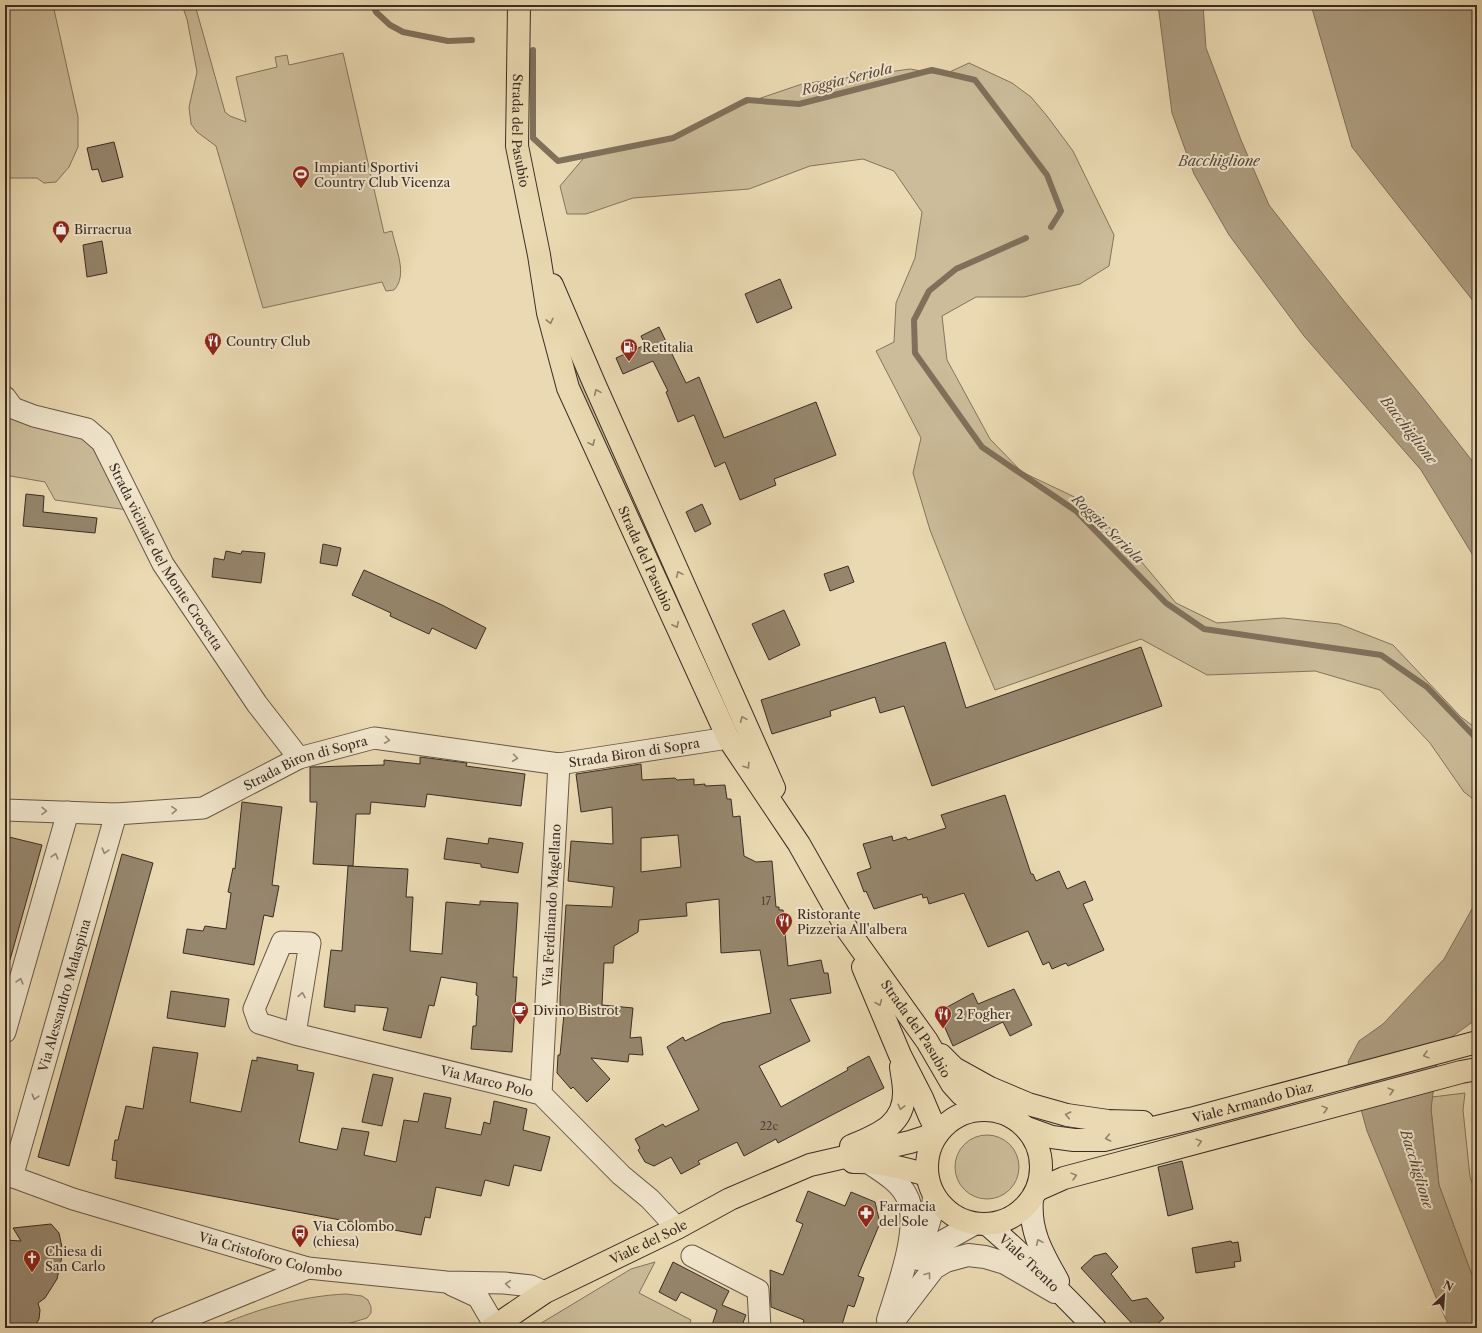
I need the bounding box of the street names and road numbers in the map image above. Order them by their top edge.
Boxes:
street label: Strada del Pasubio [509,74,533,189]
street label: Strada vicinale del Monte Crocetta [106,460,227,653]
street label: Strada del Pasubio [615,503,677,614]
street label: Strada Biron di Sopra [241,732,369,794]
street label: Strada Biron di Sopra [568,734,701,770]
street label: Via Ferdinando Magellano [539,823,564,988]
street label: Via Alessandro Malaspina [34,917,94,1074]
street label: Strada del Pasubio [878,977,954,1080]
street label: Via Marco Polo [438,1062,535,1100]
street label: Viale Armando Diaz [1190,1078,1315,1126]
street label: Viale del Sole [606,1216,690,1268]
street label: Via Cristoforo Colombo [196,1228,343,1279]
street label: Viale Trento [995,1230,1063,1295]

